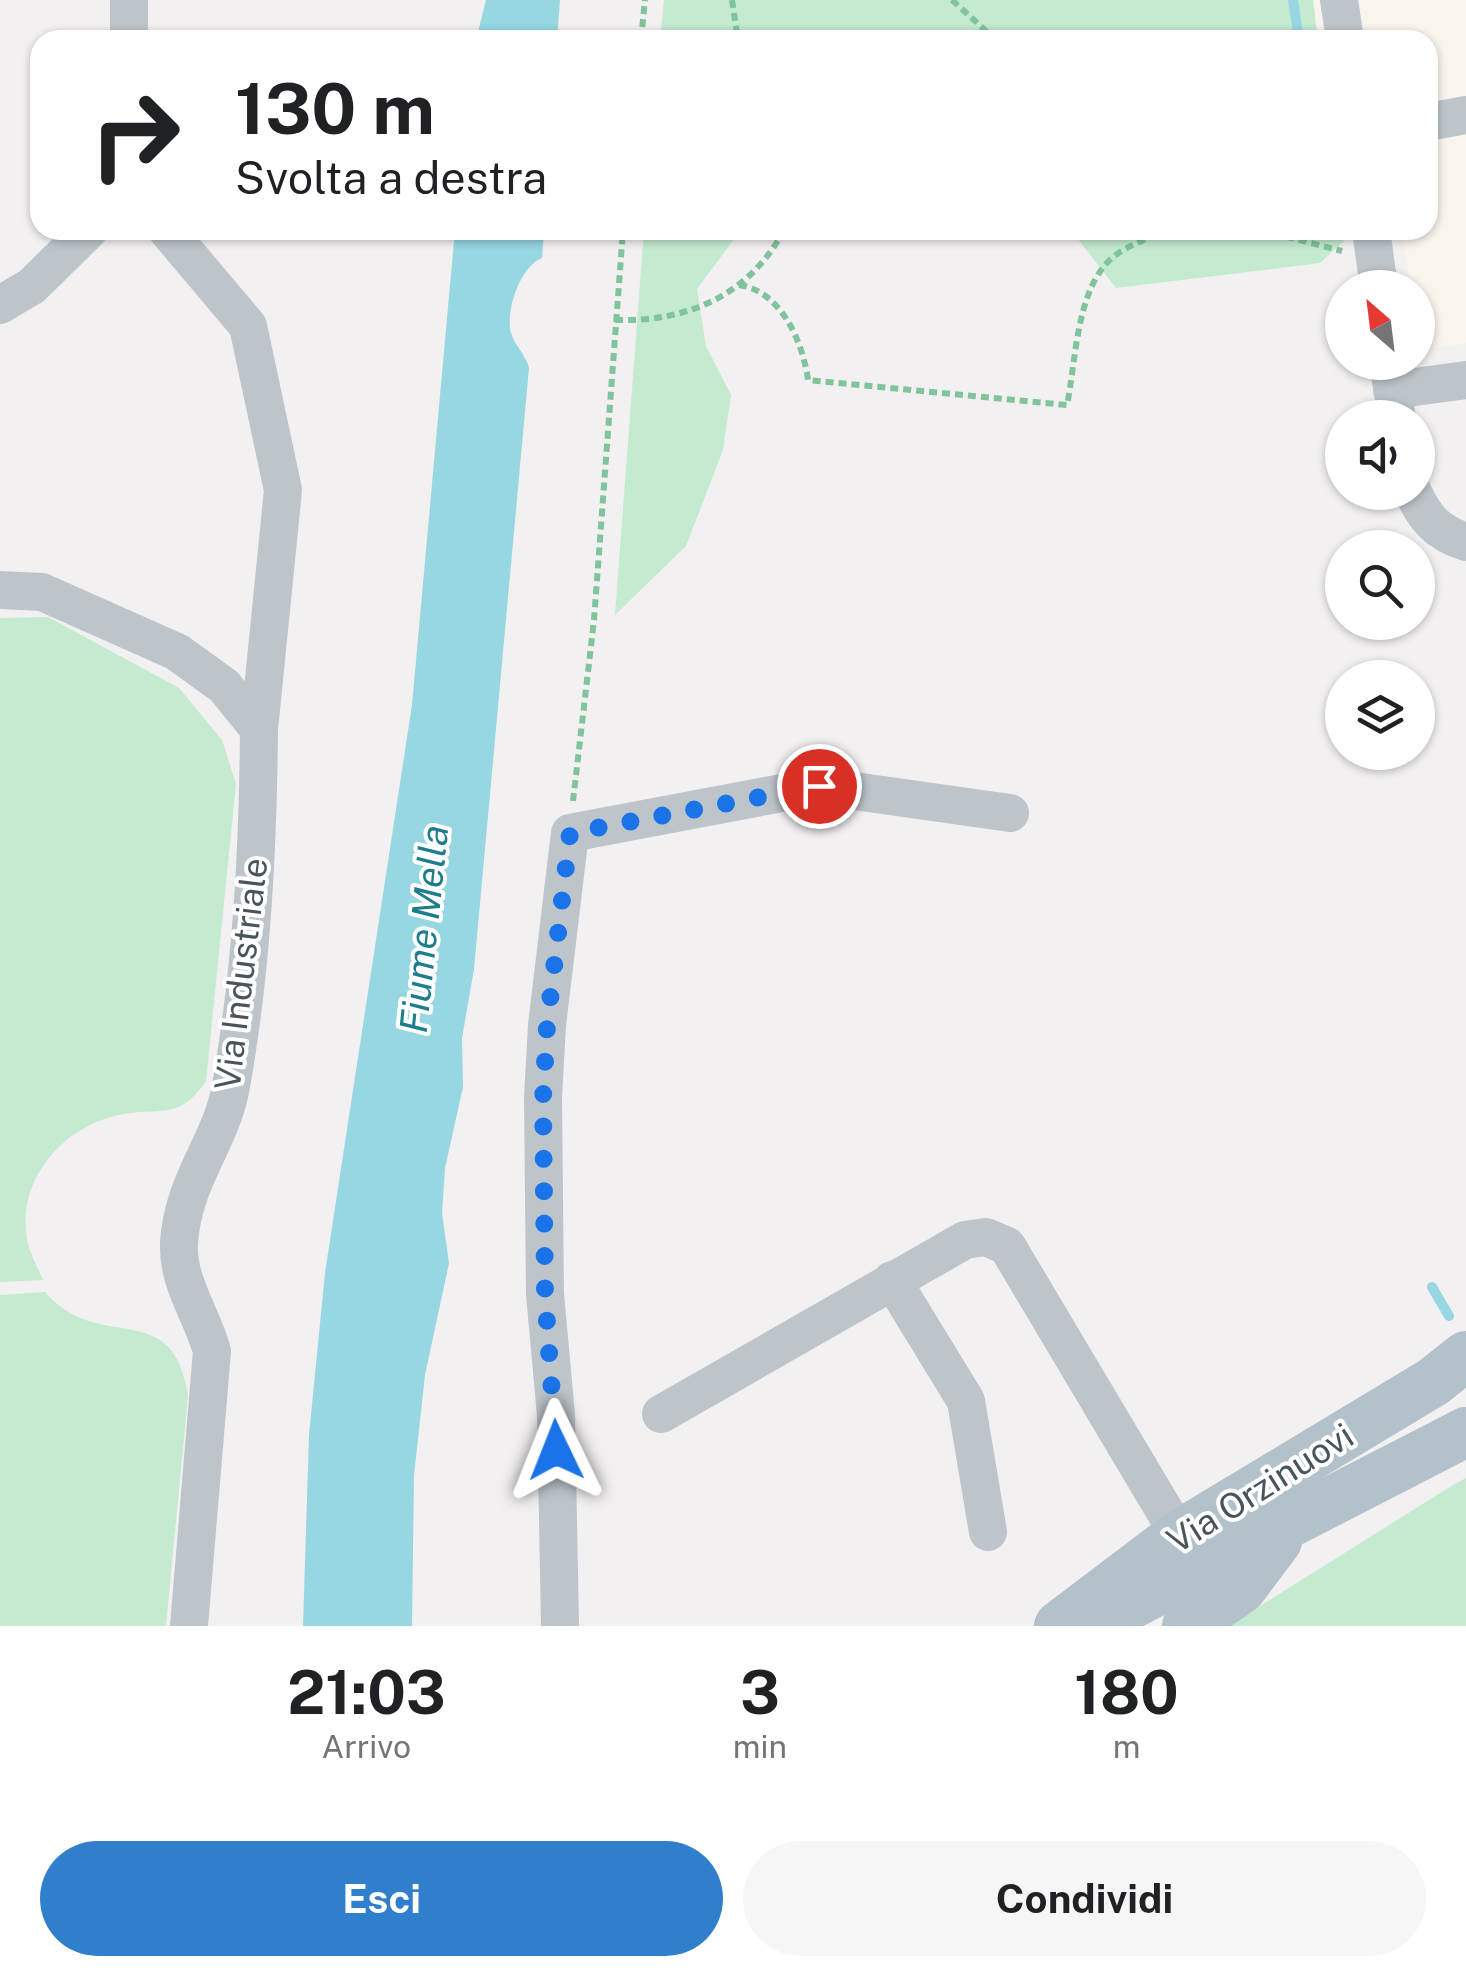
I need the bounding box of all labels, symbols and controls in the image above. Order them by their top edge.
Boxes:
text: 130 m [235,67,435,150]
icon: right [70,70,200,200]
text: Svolta a destra [235,151,547,204]
north arrow [1325,270,1435,380]
map controls [1325,270,1435,770]
button: sound [1325,400,1435,510]
button: search [1325,530,1435,640]
button: layers [1325,660,1435,770]
pin [777,744,862,829]
icon: arrive [792,759,847,814]
water label: Fiume Mella [391,823,457,1035]
street label: Via Industriale [206,856,276,1092]
position arrow [504,1398,608,1502]
street label: Via Orzinuovi [1159,1415,1361,1561]
text: 21:03 [287,1657,446,1728]
text: 3 [740,1657,780,1728]
text: 180 [1074,1657,1179,1728]
text: Arrivo [322,1728,411,1765]
text: min [733,1728,787,1765]
text: m [1113,1728,1140,1765]
button: Esci [40,1841,723,1956]
button: Condividi [743,1841,1426,1956]

